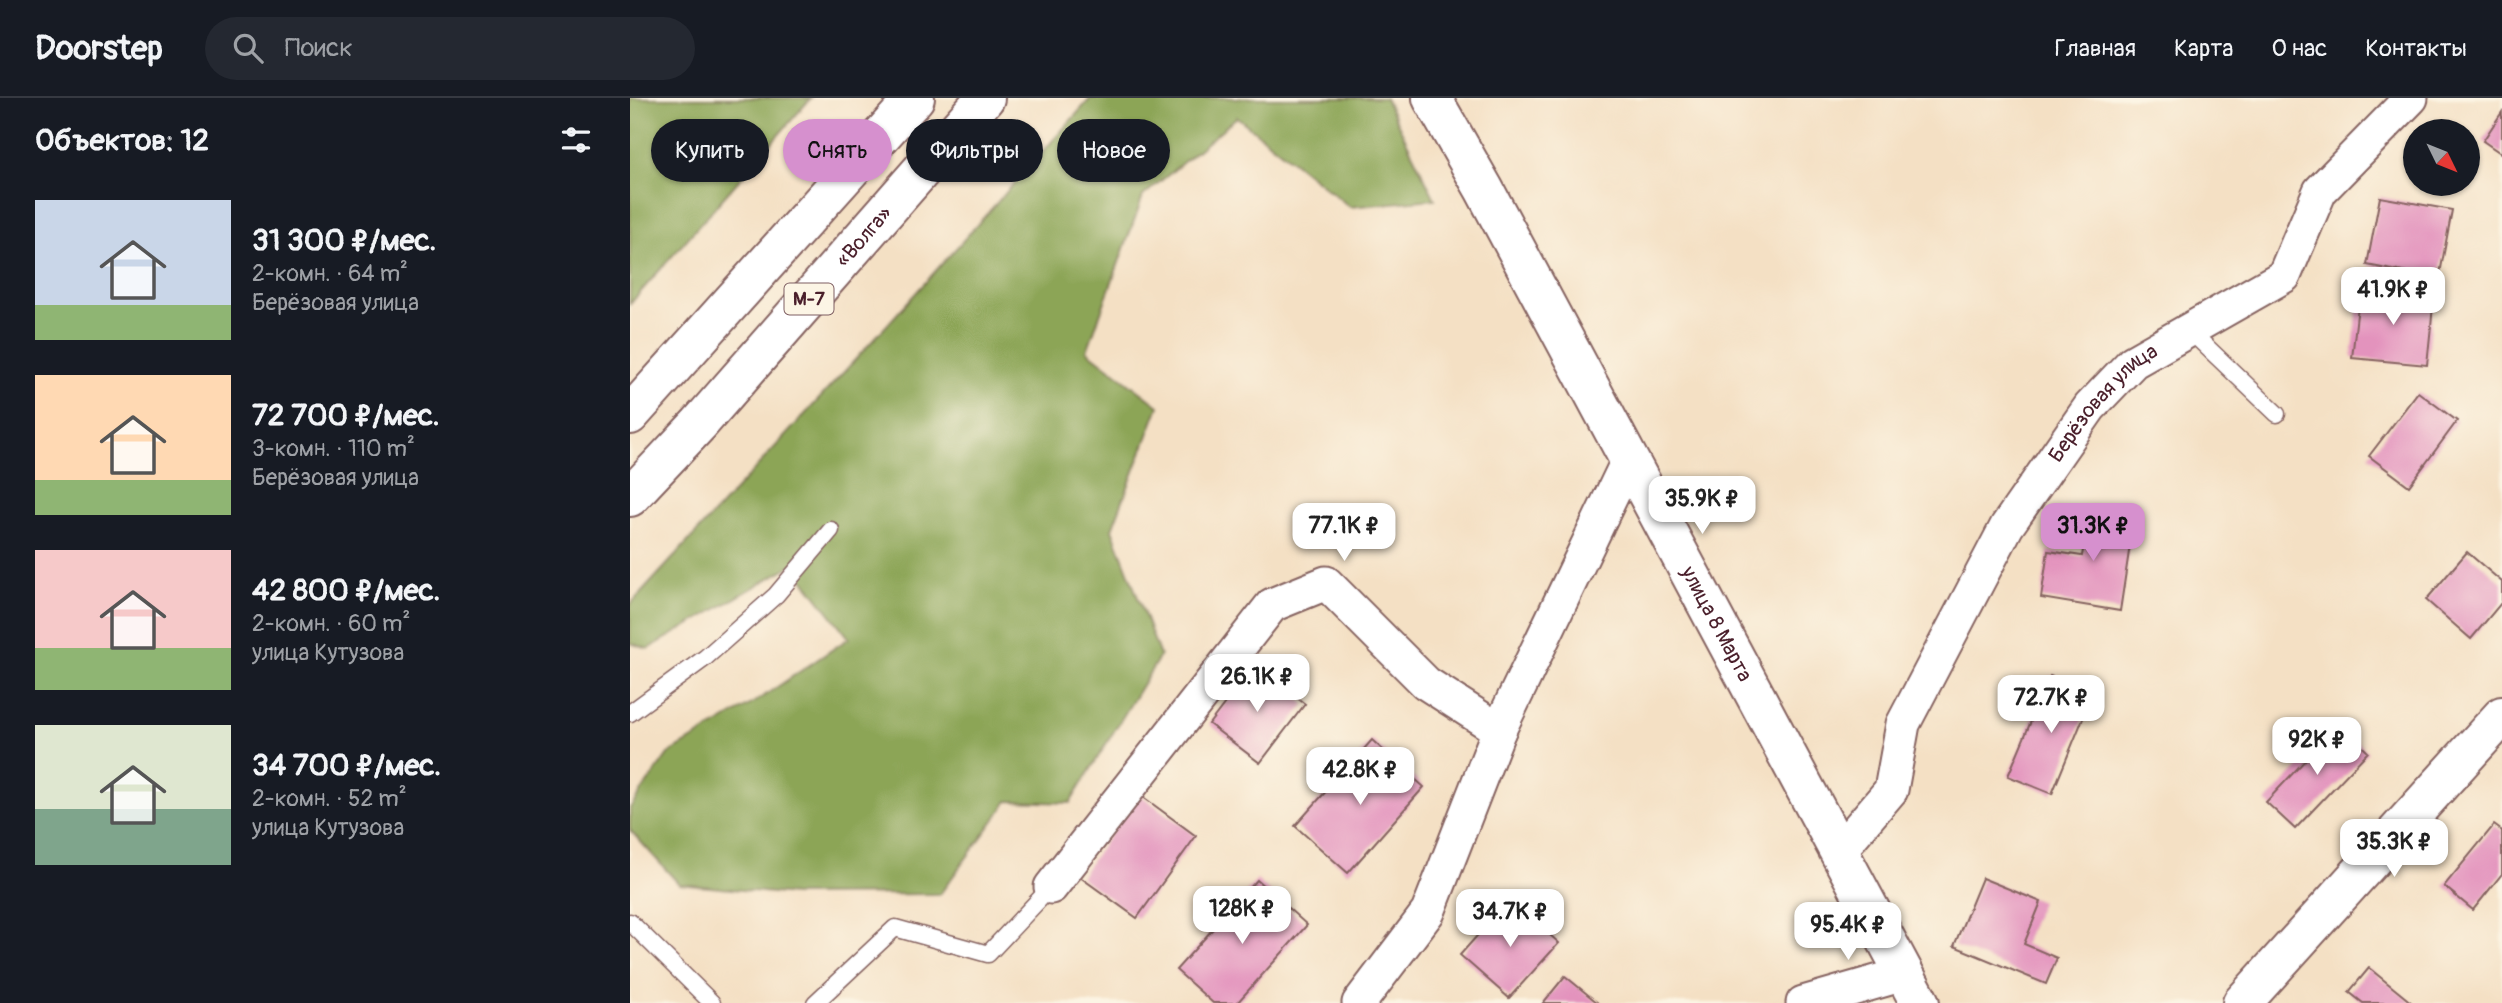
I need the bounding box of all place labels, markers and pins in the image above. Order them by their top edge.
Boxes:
pin: 41.9K ₽ [2328,268,2458,327]
pin: 35.9K ₽ [1637,476,1767,536]
pin: 77.1K ₽ [1279,504,1409,563]
pin: 31.3K ₽ [2028,504,2158,563]
pin: 26.1K ₽ [1192,654,1322,714]
pin: 72.7K ₽ [1986,676,2116,735]
pin: 92K ₽ [2268,718,2366,777]
pin: 42.8K ₽ [1295,748,1425,807]
pin: 35.3K ₽ [2329,820,2459,879]
pin: 128K ₽ [1185,886,1299,946]
pin: 34.7K ₽ [1445,890,1575,949]
pin: 95.4K ₽ [1783,902,1913,962]

